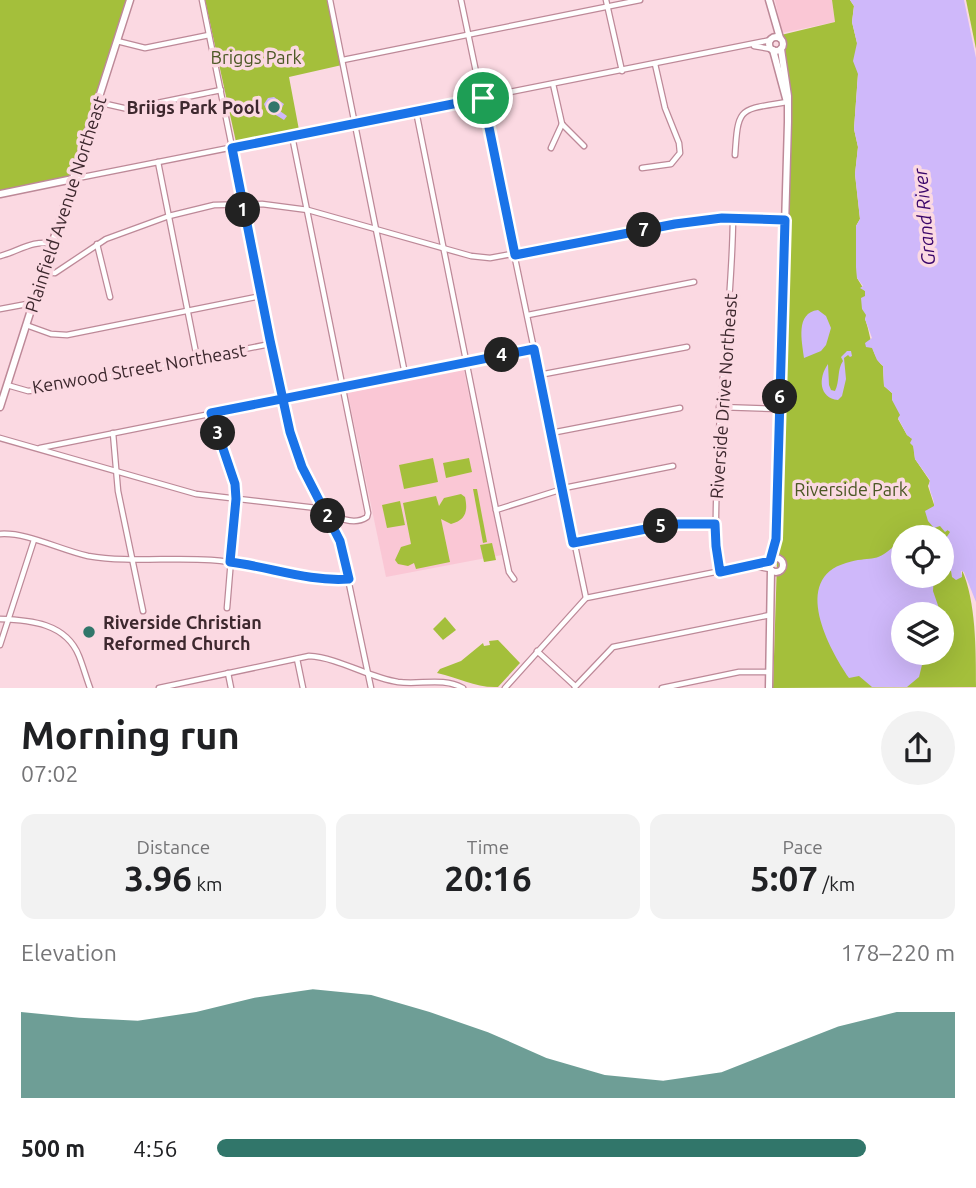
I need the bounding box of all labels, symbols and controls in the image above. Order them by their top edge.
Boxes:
park label: Briggs Park [210,47,302,67]
pin [453,68,513,128]
icon: arrive [464,79,502,117]
street label: Plainfield Avenue Northeast [21,93,109,315]
place label: Briigs Park Pool [126,97,261,117]
marker: Briigs Park Pool [266,99,282,115]
water label: Grand River [909,167,939,267]
pin: 1 [226,192,260,228]
text: 1 [237,198,248,220]
pin: 7 [626,212,662,247]
text: 7 [638,218,649,240]
street label: Riverside Drive Northeast [706,292,740,500]
pin: 4 [484,338,520,372]
street label: Kenwood Street Northeast [31,339,247,397]
text: 4 [496,343,507,365]
pin: 6 [762,380,798,414]
text: 6 [774,385,785,407]
pin: 3 [200,416,235,450]
text: 3 [212,421,223,443]
park label: Riverside Park [794,479,908,499]
pin: 2 [310,498,346,534]
text: 2 [322,504,333,526]
pin: 5 [644,508,678,544]
text: 5 [655,514,666,536]
map controls [891,525,954,665]
button: locate [891,525,954,588]
button: layers [891,602,954,665]
place label: Riverside Christian Reformed Church [103,612,262,653]
marker: Riverside Christian Reformed Church [81,624,97,640]
button: share [881,711,955,785]
text: Morning run [21,714,240,756]
text: 07:02 [21,761,79,786]
text: Distance [137,836,210,858]
text: Time [467,836,509,858]
text: Pace [783,836,823,858]
text: 3.96 [124,858,192,898]
text: 20:16 [444,858,532,898]
text: 5:07 [750,858,818,898]
text: km [192,873,222,895]
text: /km [818,873,855,895]
text: Elevation [21,940,117,965]
text: 178–220 m [841,940,955,965]
text: 500 m [21,1136,85,1161]
text: 4:56 [133,1136,178,1161]

